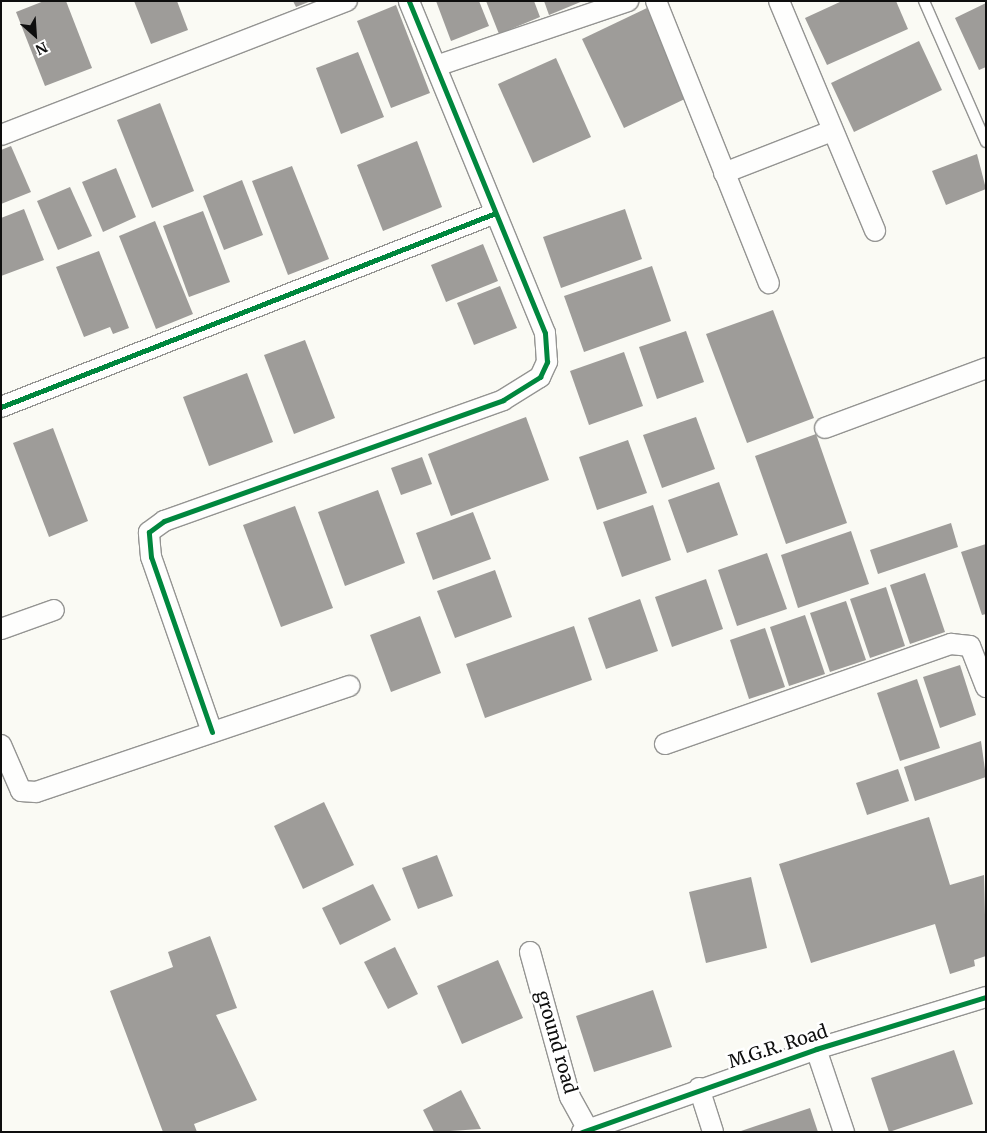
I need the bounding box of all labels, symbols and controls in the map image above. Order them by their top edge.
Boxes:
north arrow [10,10,60,60]
text: N [33,38,50,59]
street label: ground road [531,988,581,1096]
street label: M.G.R. Road [726,1021,830,1073]

